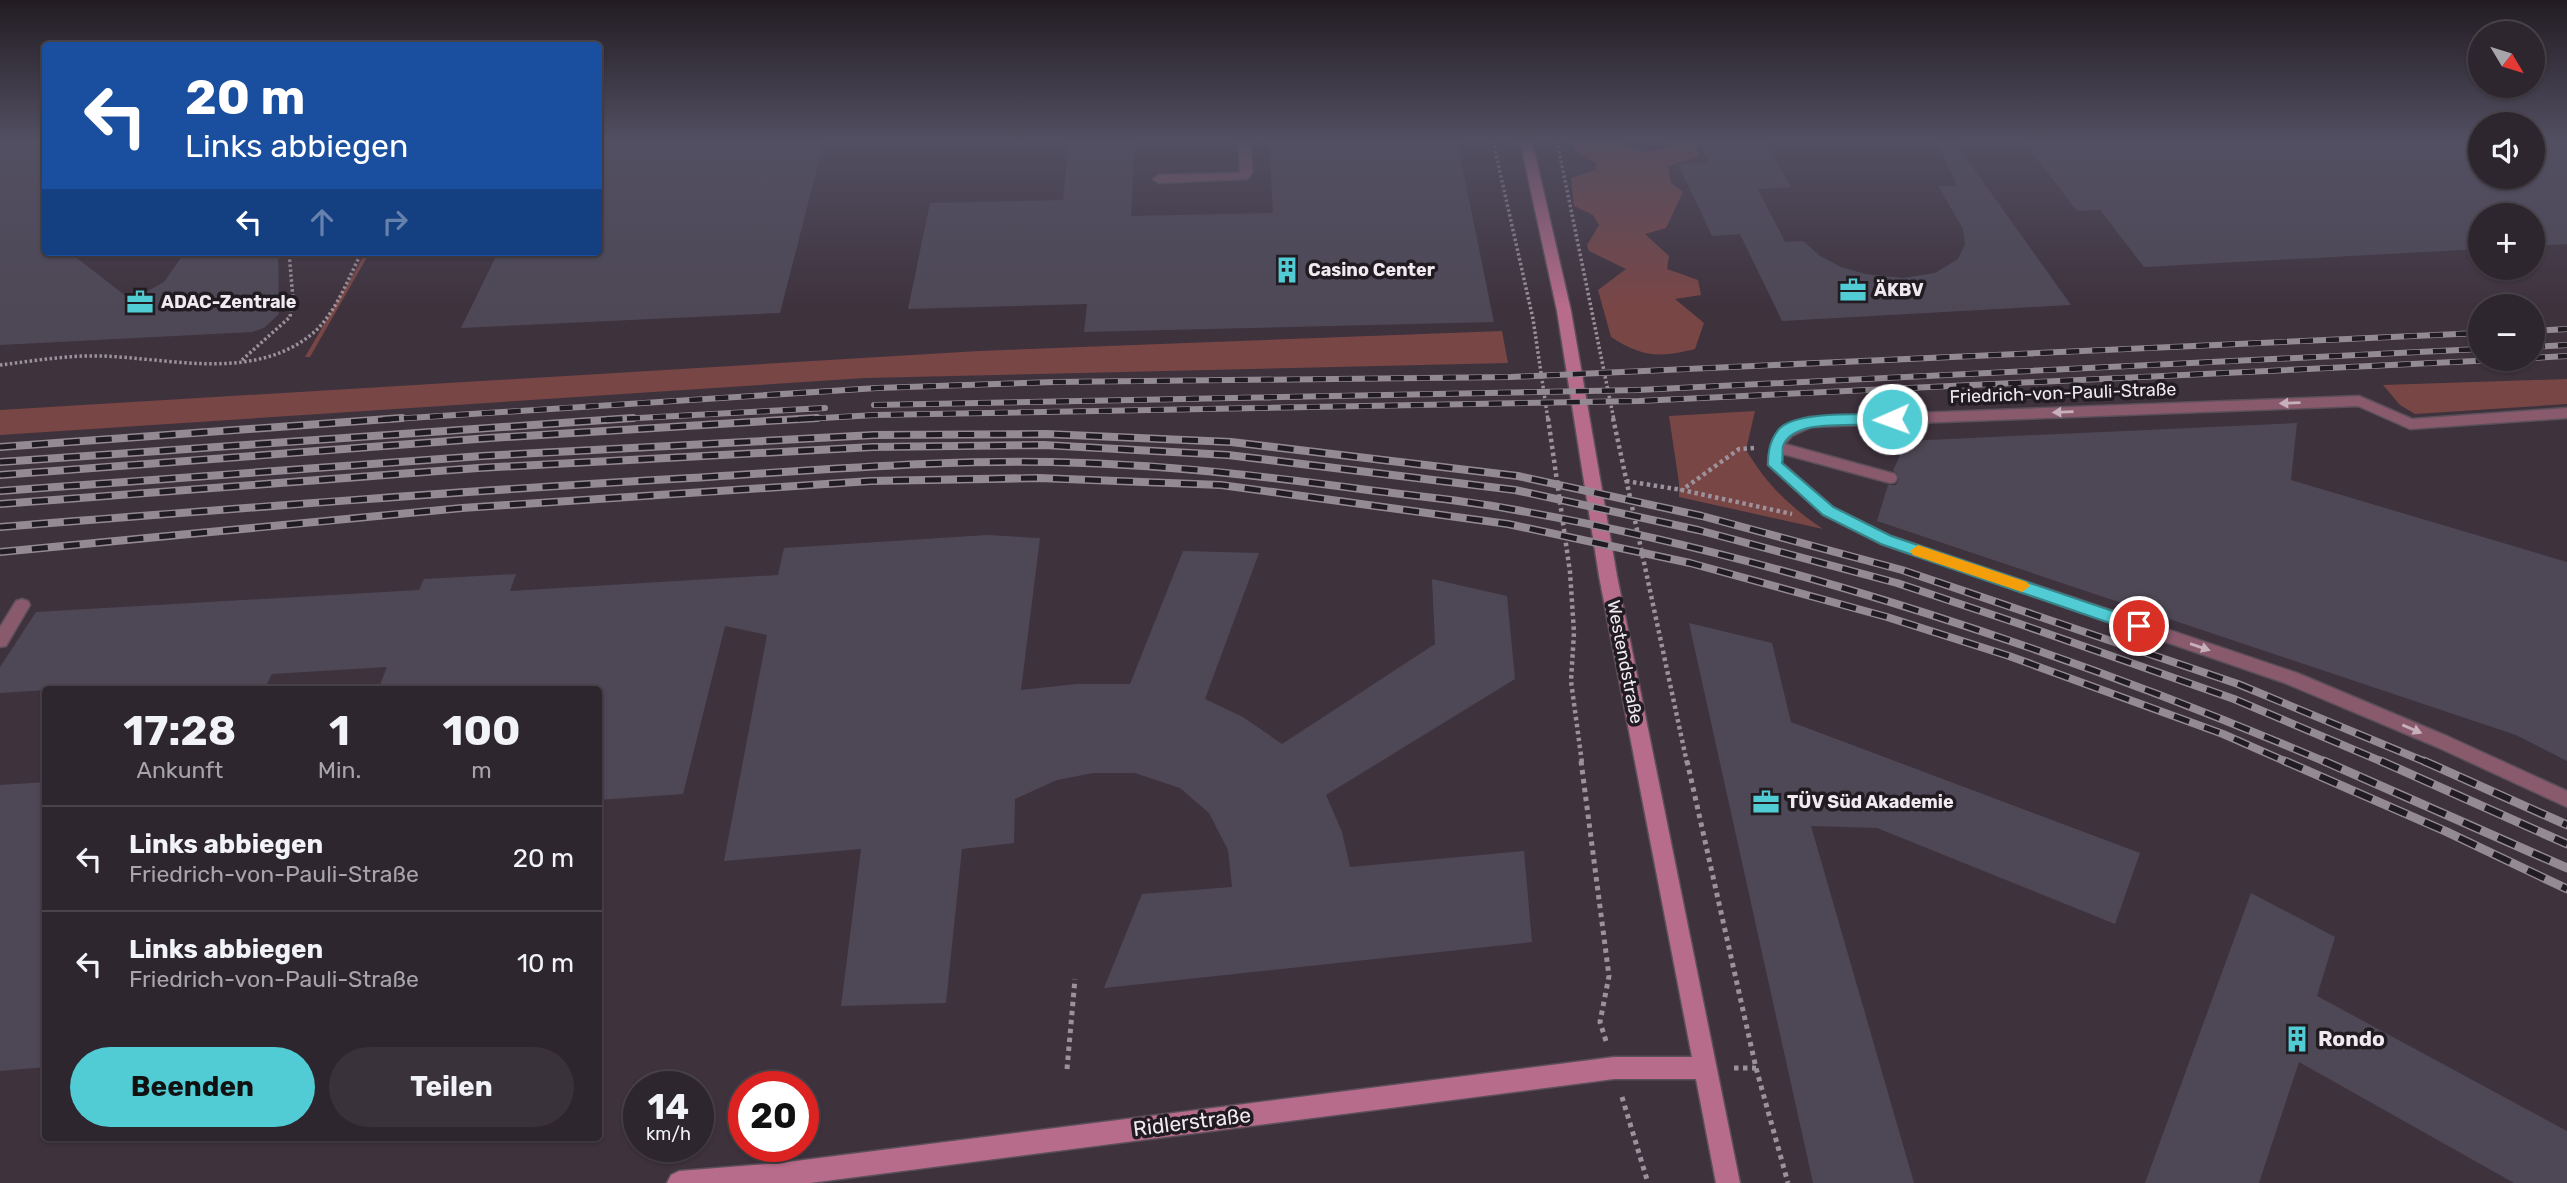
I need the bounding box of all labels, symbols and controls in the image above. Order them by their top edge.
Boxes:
north arrow [2468,21,2544,98]
map controls [2468,21,2545,371]
text: 20 m [185,68,306,126]
icon: left [70,70,161,161]
button: sound [2468,112,2545,189]
text: Links abbiegen [185,127,408,165]
icon: left [230,203,268,241]
icon: ahead [303,203,341,241]
icon: right [376,203,414,241]
button: + [2468,203,2545,280]
building icon: Casino Center [1272,255,1302,285]
place label: Casino Center [1308,259,1435,281]
office icon: ÄKBV [1838,275,1868,305]
place label: ÄKBV [1874,279,1924,301]
office icon: ADAC-Zentrale [125,287,155,317]
place label: ADAC-Zentrale [161,291,297,313]
button: − [2468,294,2545,371]
street label: Friedrich-von-Pauli-Straße [1949,378,2177,408]
position arrow [1855,382,1929,456]
one-way arrow [2279,398,2301,409]
one-way arrow [2052,407,2074,418]
pin [2109,596,2169,656]
street label: Westendstraße [1602,598,1648,726]
icon: arrive [2120,607,2158,645]
one-way arrow [2190,642,2211,653]
text: 17:28 [123,706,236,756]
text: 1 [329,706,350,756]
text: 100 [443,706,521,756]
one-way arrow [2402,723,2422,735]
text: Ankunft [137,756,223,784]
text: Min. [318,756,361,784]
text: m [471,756,492,784]
office icon: TÜV Süd Akademie [1751,787,1781,817]
place label: TÜV Süd Akademie [1787,791,1954,813]
text: Links abbiegen [129,829,323,860]
icon: left [70,840,108,878]
text: 20 m [513,843,574,874]
text: Friedrich-von-Pauli-Straße [129,860,419,888]
text: Links abbiegen [129,934,323,965]
icon: left [70,945,108,983]
text: 10 m [517,948,574,979]
text: Friedrich-von-Pauli-Straße [129,965,419,993]
building icon: Rondo [2282,1024,2312,1054]
place label: Rondo [2318,1026,2385,1051]
button: Beenden [70,1047,315,1127]
button: Teilen [329,1047,574,1127]
speed limit sign: 20 [728,1071,819,1162]
text: 14 [648,1086,689,1128]
street label: Ridlerstraße [1132,1102,1252,1141]
text: km/h [646,1123,691,1145]

